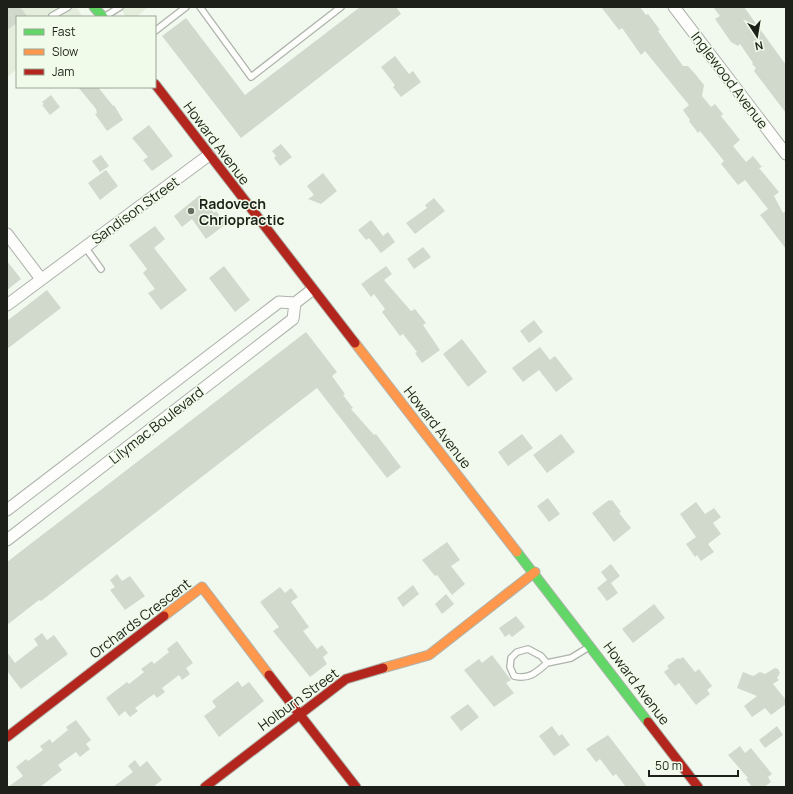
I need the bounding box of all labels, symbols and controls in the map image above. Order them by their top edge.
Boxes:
legend [16,16,156,88]
north arrow [737,16,777,56]
text: Fast [52,23,76,40]
street label: Inglewood Avenue [687,28,773,132]
text: N [754,38,765,54]
text: Slow [52,43,78,60]
text: Jam [52,63,74,80]
street label: Howard Avenue [179,98,255,188]
street label: Sandison Street [87,171,183,248]
place label: Radovech Chriopractic [199,194,284,229]
marker: Radovech Chriopractic [186,206,196,216]
street label: Lilymac Boulevard [105,382,207,468]
street label: Howard Avenue [400,382,476,472]
street label: Orchards Crescent [86,573,195,662]
street label: Howard Avenue [599,638,675,728]
street label: Holburn Street [254,663,342,735]
scale bar [649,752,738,778]
text: 50 m [655,757,682,774]

